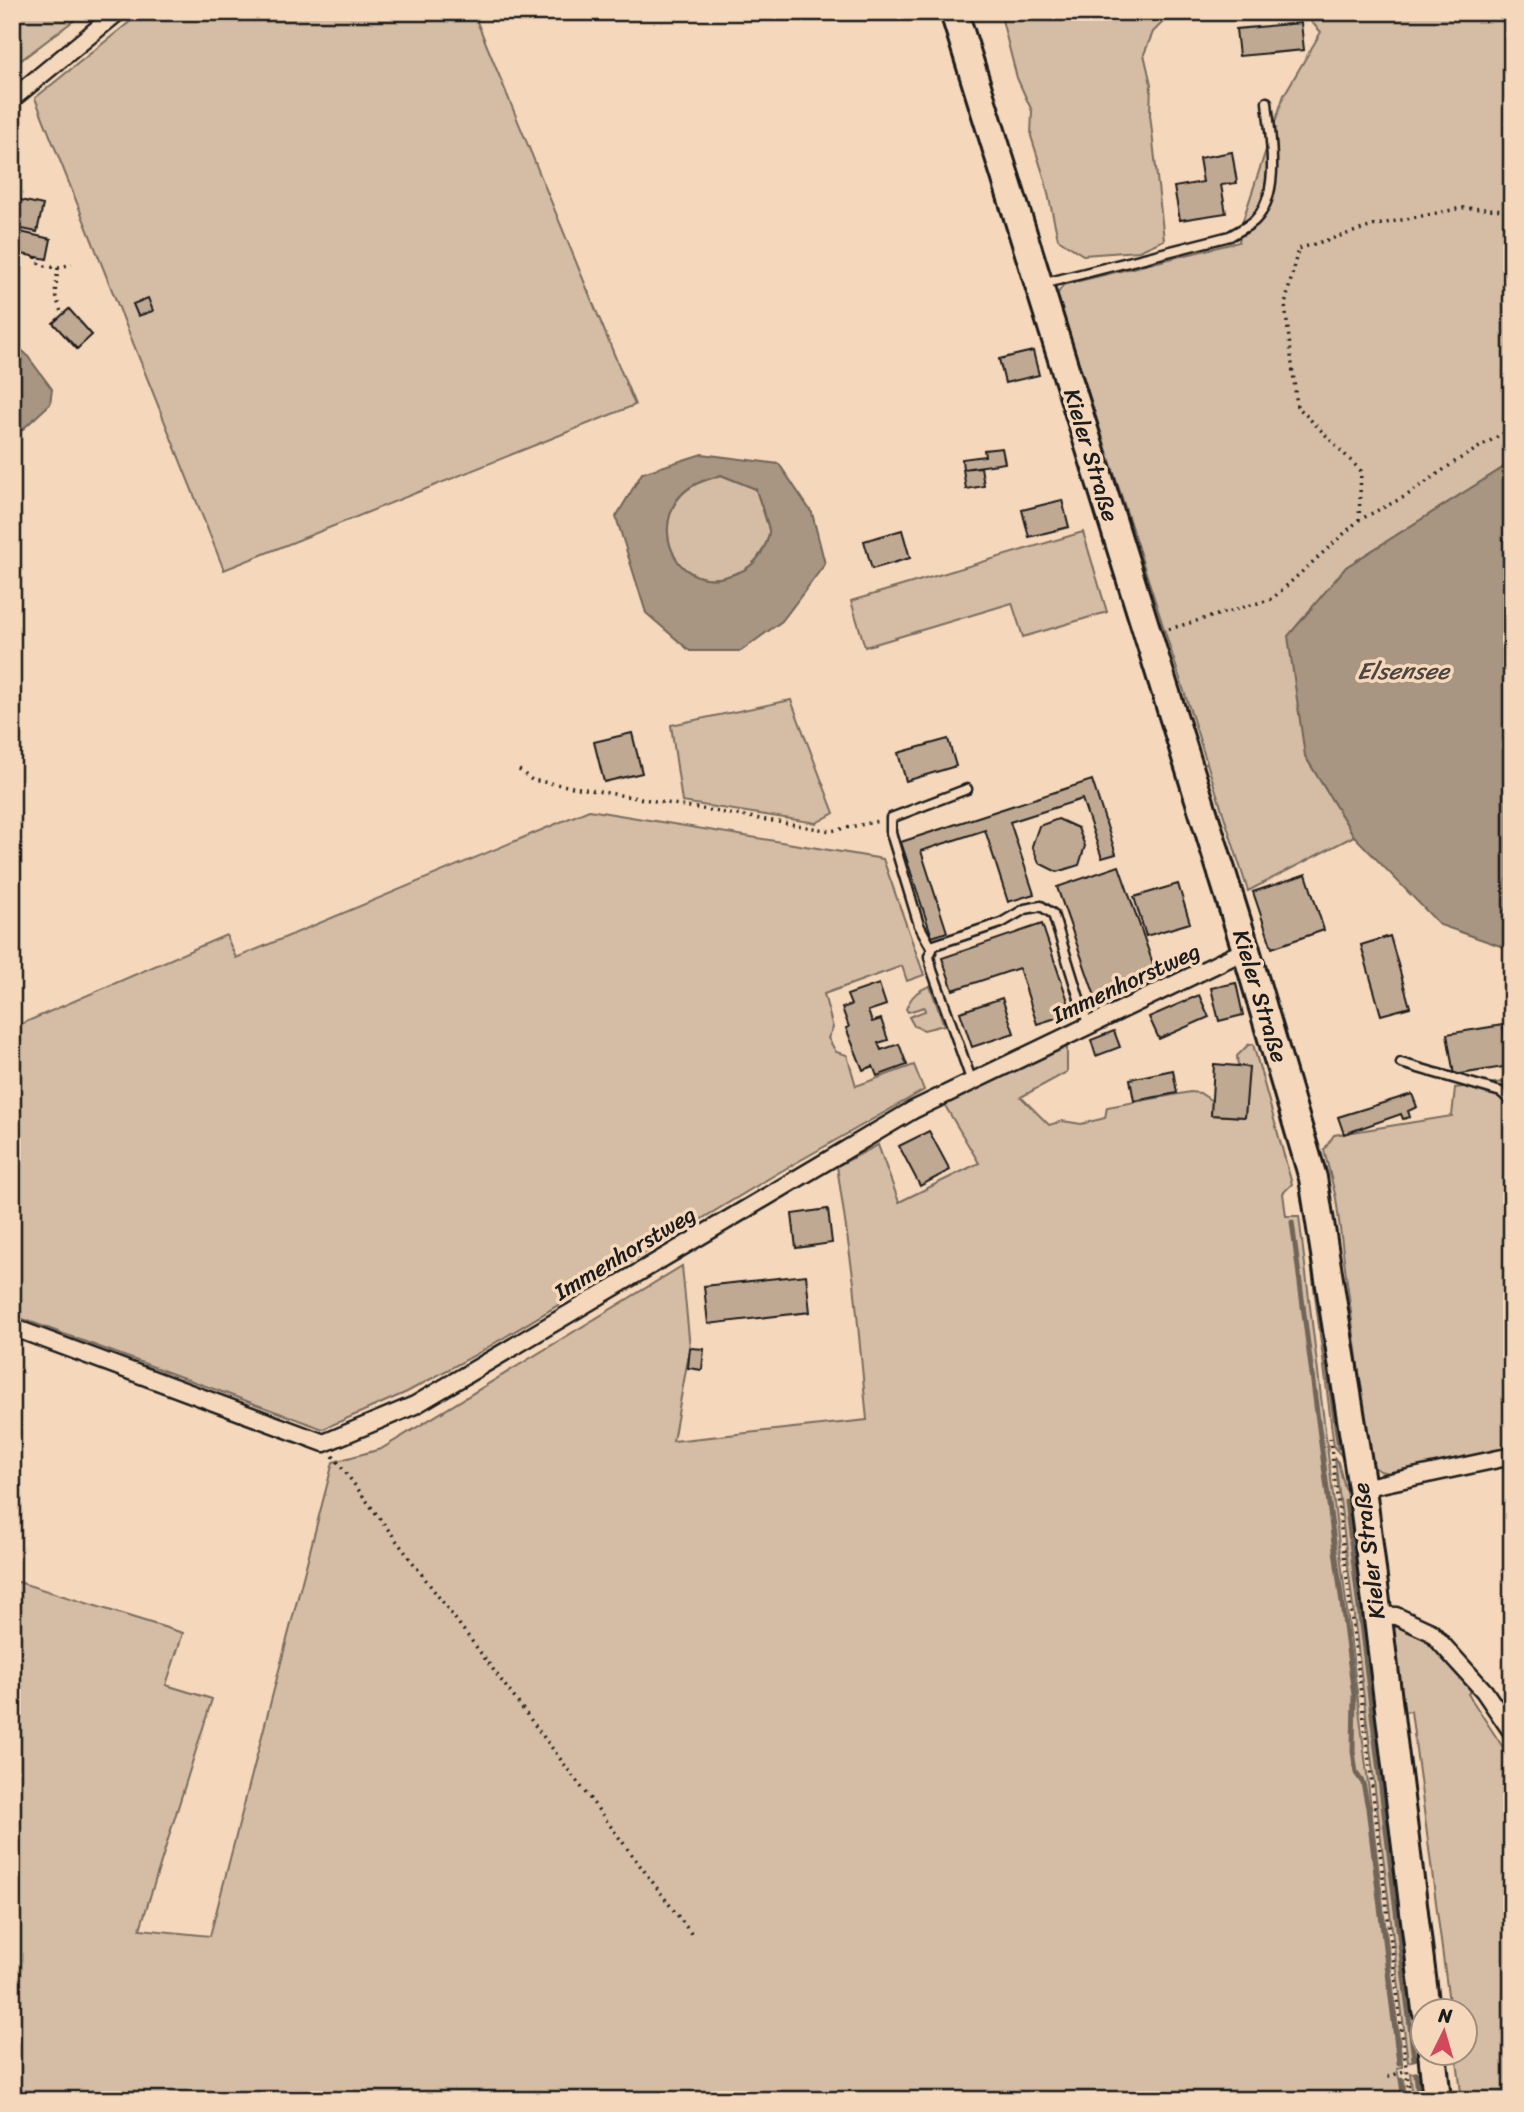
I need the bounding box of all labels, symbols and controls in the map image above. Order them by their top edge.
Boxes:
street label: Kieler Straße [1051,383,1131,527]
water label: Elsensee [1357,650,1451,692]
street label: Kieler Straße [1220,924,1300,1068]
street label: Immenhorstweg [1044,931,1207,1036]
street label: Immenhorstweg [545,1194,704,1312]
street label: Kieler Straße [1340,1480,1398,1622]
north arrow [1408,1996,1478,2066]
text: N [1436,1998,1454,2033]

